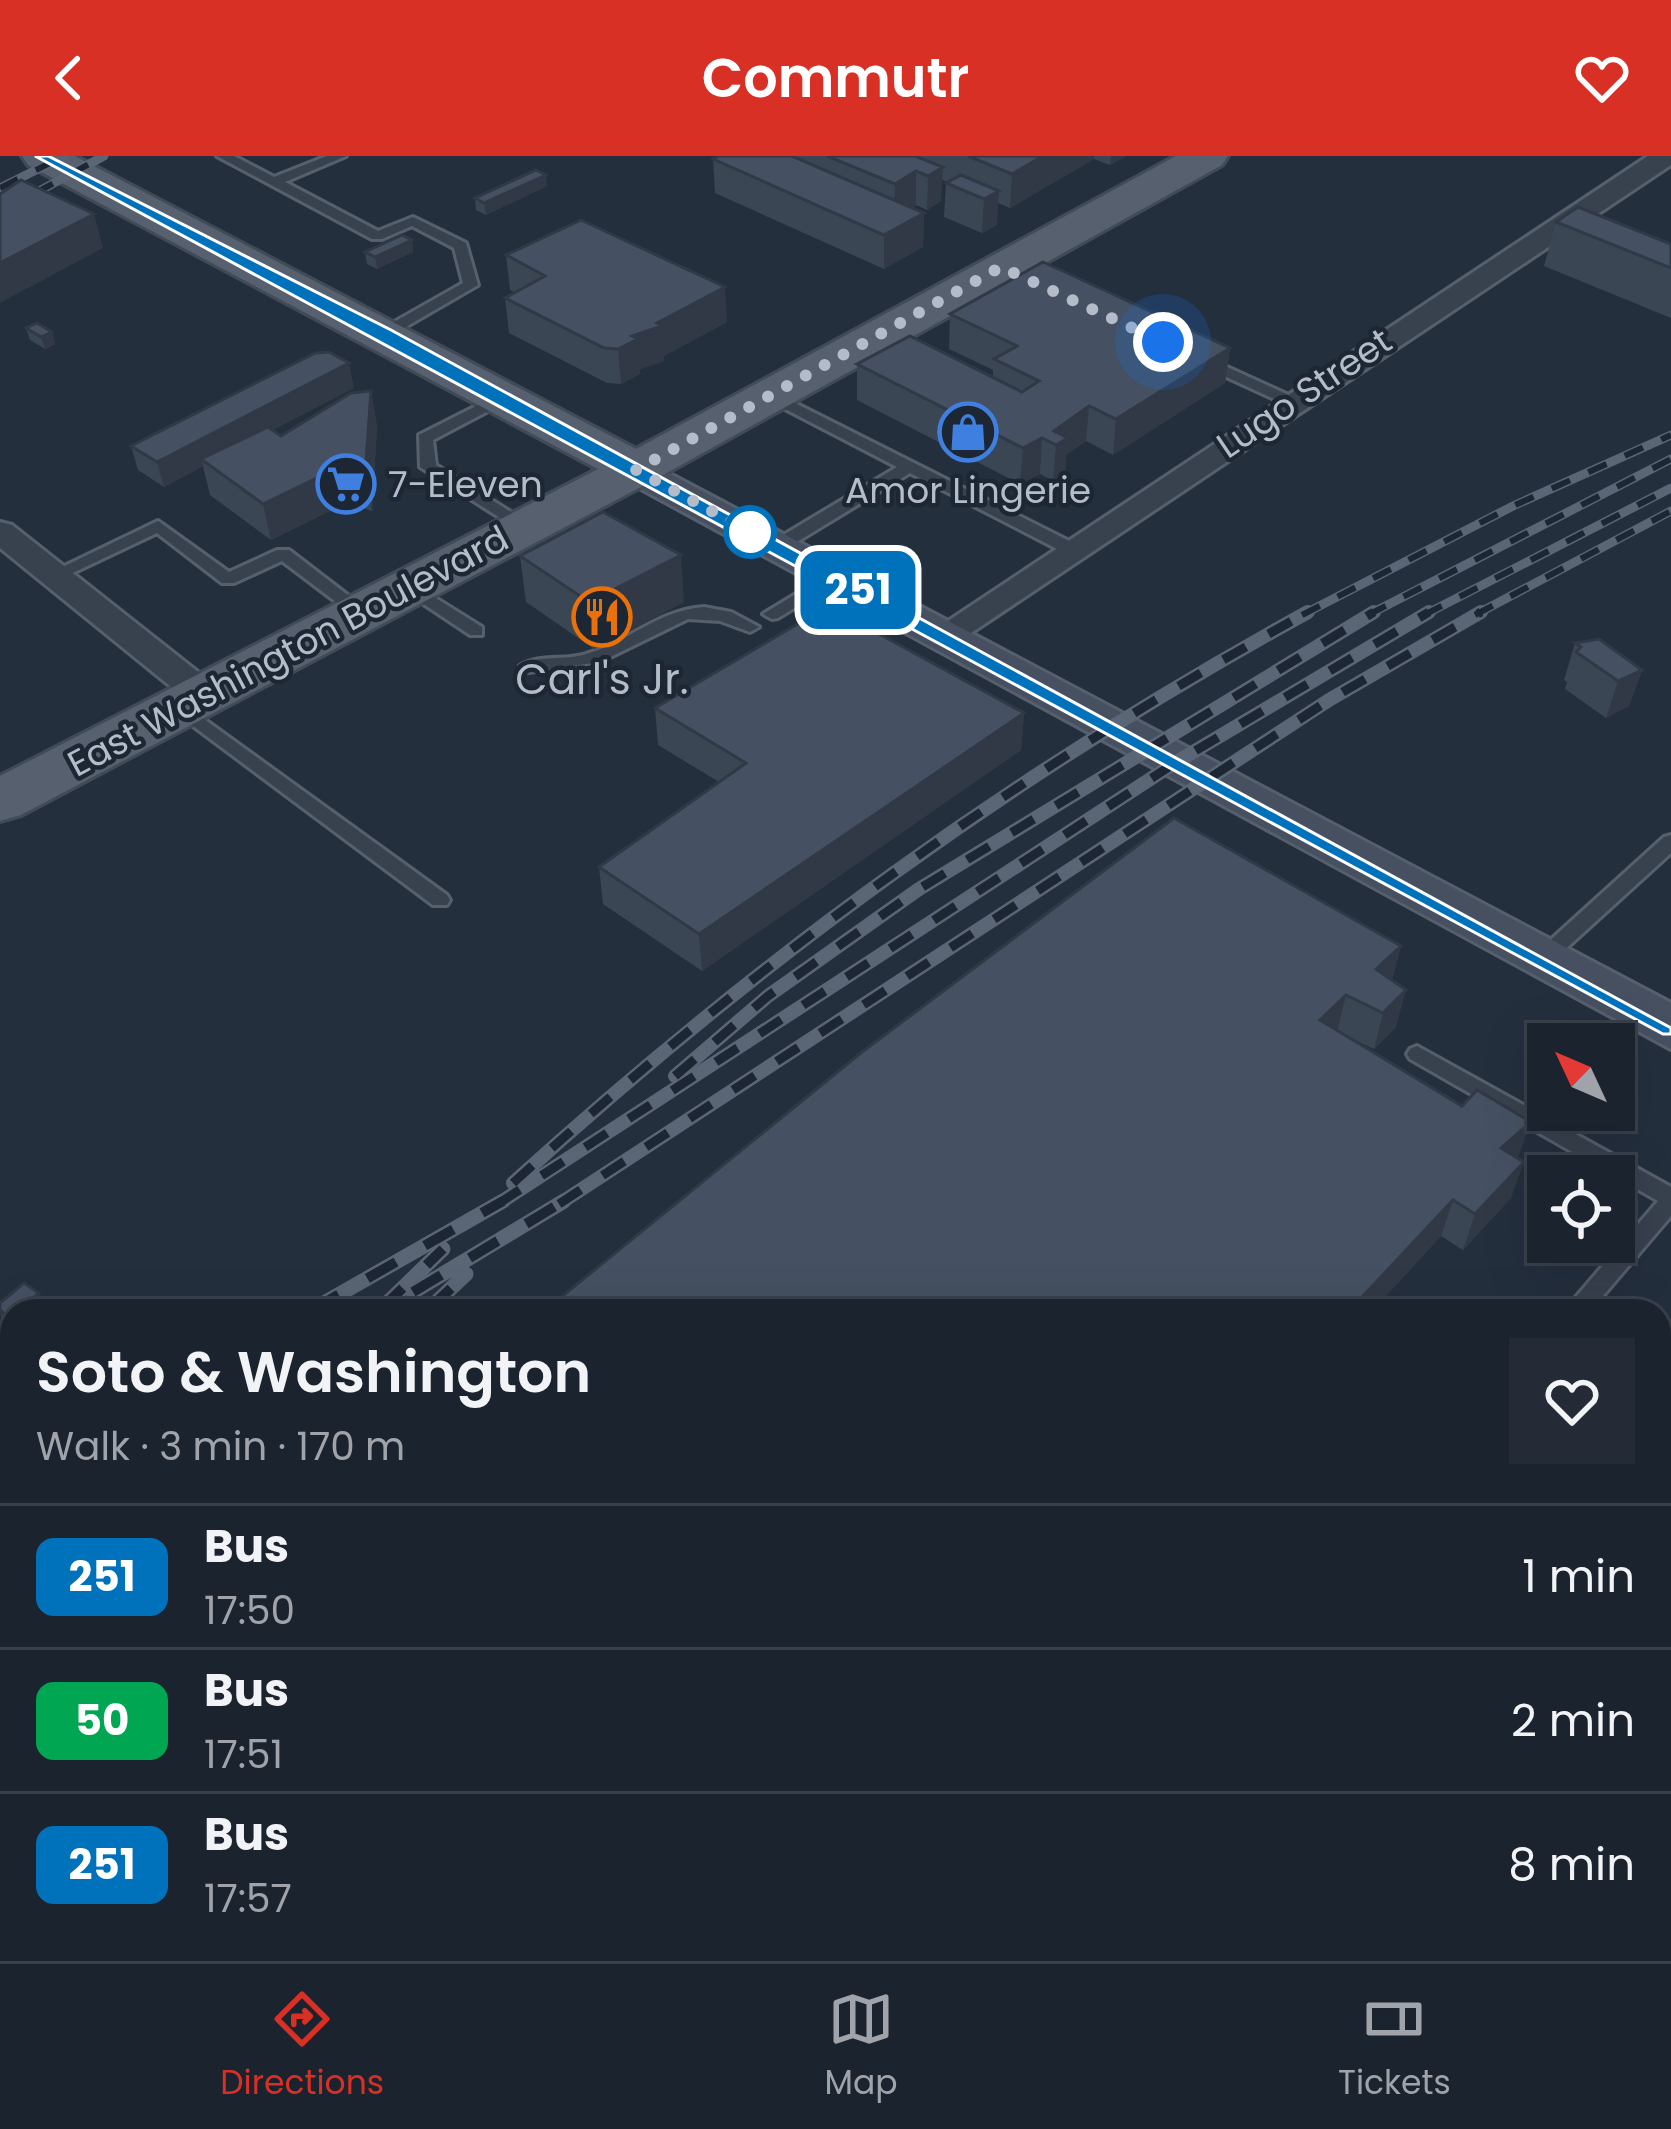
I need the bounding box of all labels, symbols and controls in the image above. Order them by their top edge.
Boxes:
text: Commutr [702,40,969,116]
icon: back [36,45,102,111]
icon: heart [1569,45,1635,111]
your location [1133,312,1193,372]
street label: Lugo Street [1206,316,1402,470]
shop icon: Amor Lingerie [937,401,999,463]
supermarket icon: 7-Eleven [315,453,377,515]
place label: 7-Eleven [388,459,543,510]
place label: Amor Lingerie [845,465,1091,516]
unlabelled marker [725,507,775,557]
street label: East Washington Boulevard [59,513,517,789]
line badge: 251 [789,551,927,629]
text: 251 [824,560,892,619]
restaurant icon: Carl's Jr. [571,586,633,648]
place label: Carl's Jr. [515,650,689,709]
north arrow [1527,1023,1635,1131]
map controls [1527,1023,1635,1263]
button: locate [1527,1155,1635,1263]
text: Soto & Washington [36,1332,591,1412]
button: heart [1509,1338,1635,1464]
text: Walk · 3 min · 170 m [36,1419,405,1474]
text: Bus [204,1515,289,1578]
text: 1 min [1522,1545,1635,1608]
text: 251 [68,1547,136,1606]
text: 17:50 [204,1583,295,1638]
text: Bus [204,1659,289,1722]
text: 2 min [1511,1689,1635,1752]
text: 50 [75,1691,129,1750]
text: 17:51 [204,1727,283,1782]
text: Bus [204,1803,289,1866]
text: 8 min [1508,1833,1635,1896]
text: 251 [68,1835,136,1894]
text: 17:57 [204,1871,292,1926]
tab: Directions [220,1986,384,2108]
tab: Map [825,1986,898,2108]
tab: Tickets [1338,1986,1451,2108]

